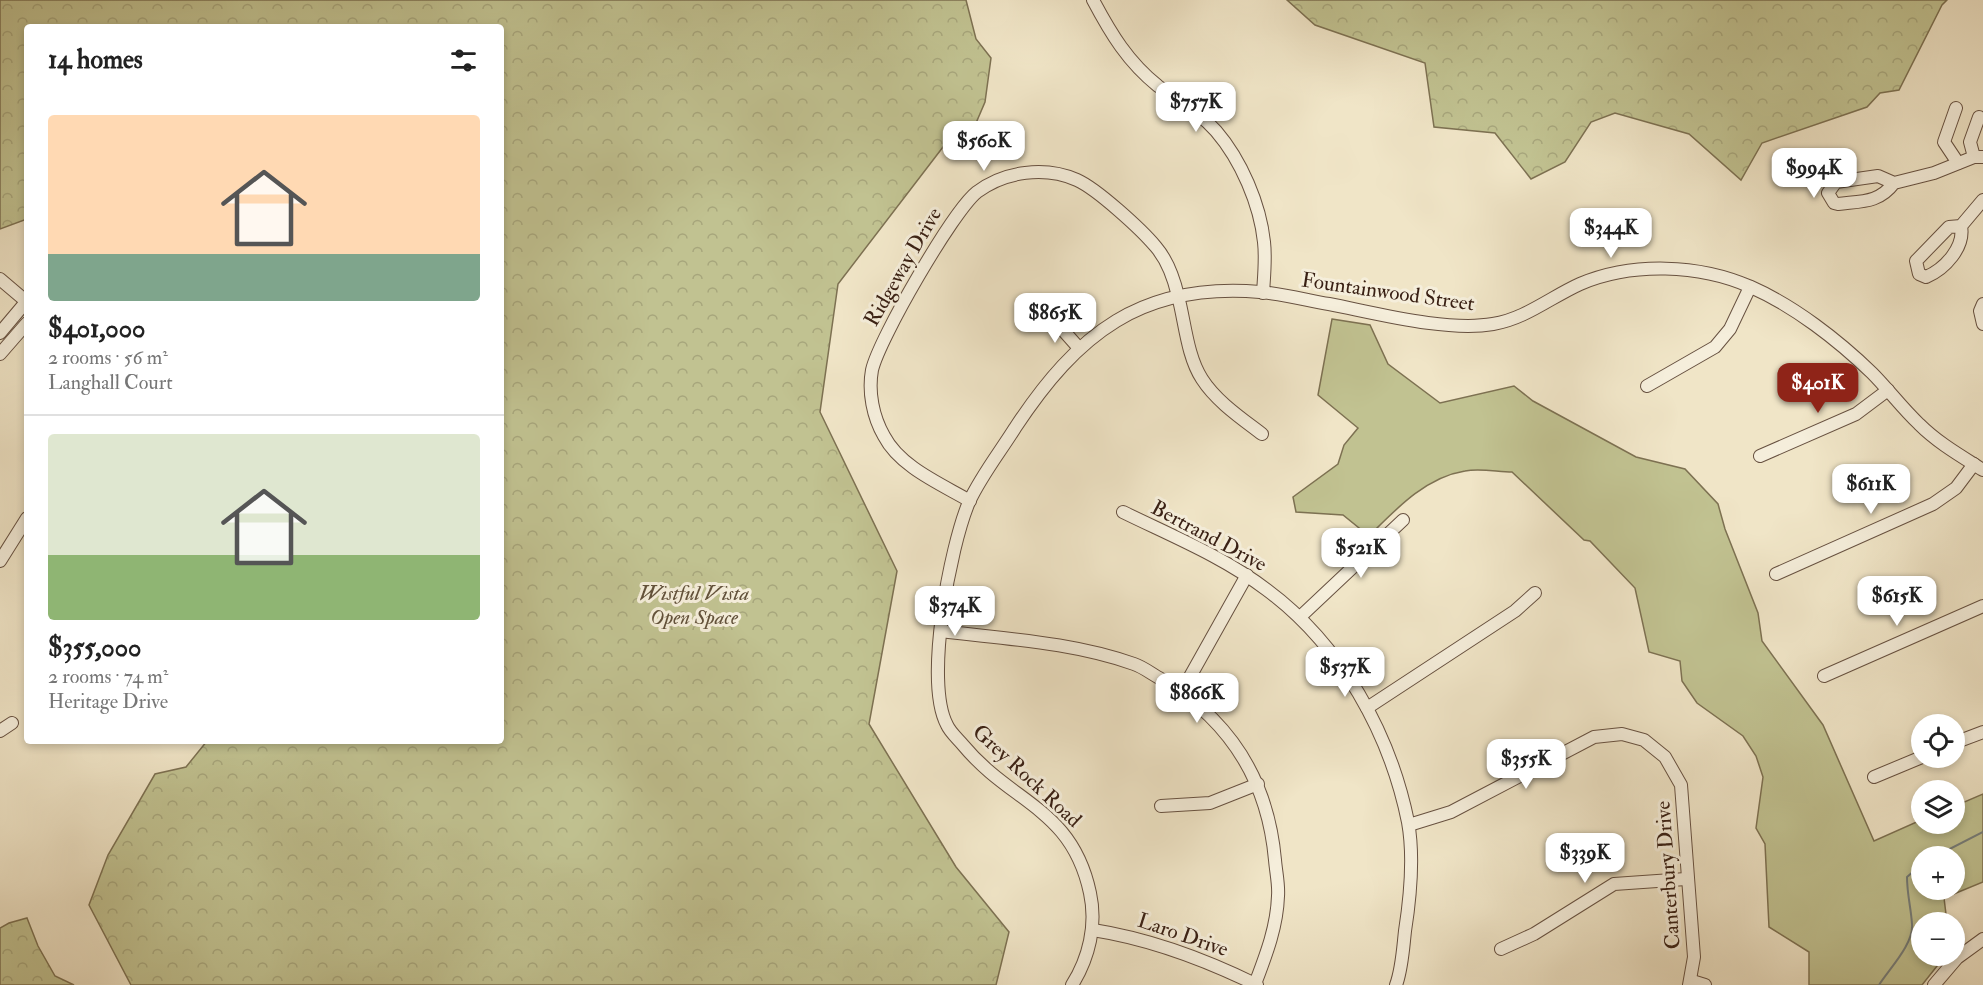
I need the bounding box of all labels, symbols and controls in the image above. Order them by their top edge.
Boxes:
text: 14 homes [48,44,143,76]
icon: filters [447,44,480,77]
pin: $757K [1154,82,1238,133]
text: $757K [1170,89,1222,114]
pin: $560K [942,121,1026,172]
text: $560K [957,128,1011,153]
pin: $994K [1772,148,1856,199]
icon: home [210,154,318,262]
text: $994K [1786,155,1842,180]
street label: Ridgeway Drive [858,202,948,331]
pin: $344K [1569,208,1653,259]
text: $344K [1584,215,1638,240]
street label: Fountainwood Street [1300,266,1476,318]
pin: $865K [1013,293,1097,344]
text: $865K [1028,300,1082,325]
text: $401,000 [48,313,145,345]
text: 2 rooms · 56 m² [48,345,168,370]
pin: $401K [1776,363,1860,414]
text: Langhall Court [48,370,173,395]
text: $401K [1791,370,1845,395]
pin: $611K [1829,464,1913,515]
text: $611K [1846,471,1896,496]
icon: home [210,473,318,581]
street label: Bertrand Drive [1146,494,1272,578]
pin: $521K [1319,528,1403,579]
text: $521K [1335,535,1387,560]
pin: $615K [1855,576,1939,627]
park label: Wistful Vista Open Space [639,580,749,631]
text: $615K [1871,583,1923,608]
pin: $374K [913,586,997,637]
text: $374K [929,593,981,618]
text: $355,000 [48,632,141,664]
pin: $537K [1303,647,1387,698]
text: $537K [1320,654,1370,679]
text: 2 rooms · 74 m² [48,664,169,689]
pin: $866K [1155,673,1239,724]
text: $866K [1170,680,1224,705]
text: Heritage Drive [48,689,168,714]
map controls [1911,714,1965,966]
button: locate [1911,714,1965,768]
street label: Grey Rock Road [967,719,1088,834]
pin: $355K [1484,739,1568,790]
text: $355K [1501,746,1551,771]
button: layers [1911,780,1965,834]
street label: Canterbury Drive [1649,800,1687,950]
pin: $339K [1543,833,1627,884]
text: $339K [1560,840,1610,865]
button: + [1911,846,1965,900]
street label: Laro Drive [1134,907,1232,963]
button: − [1911,912,1965,966]

